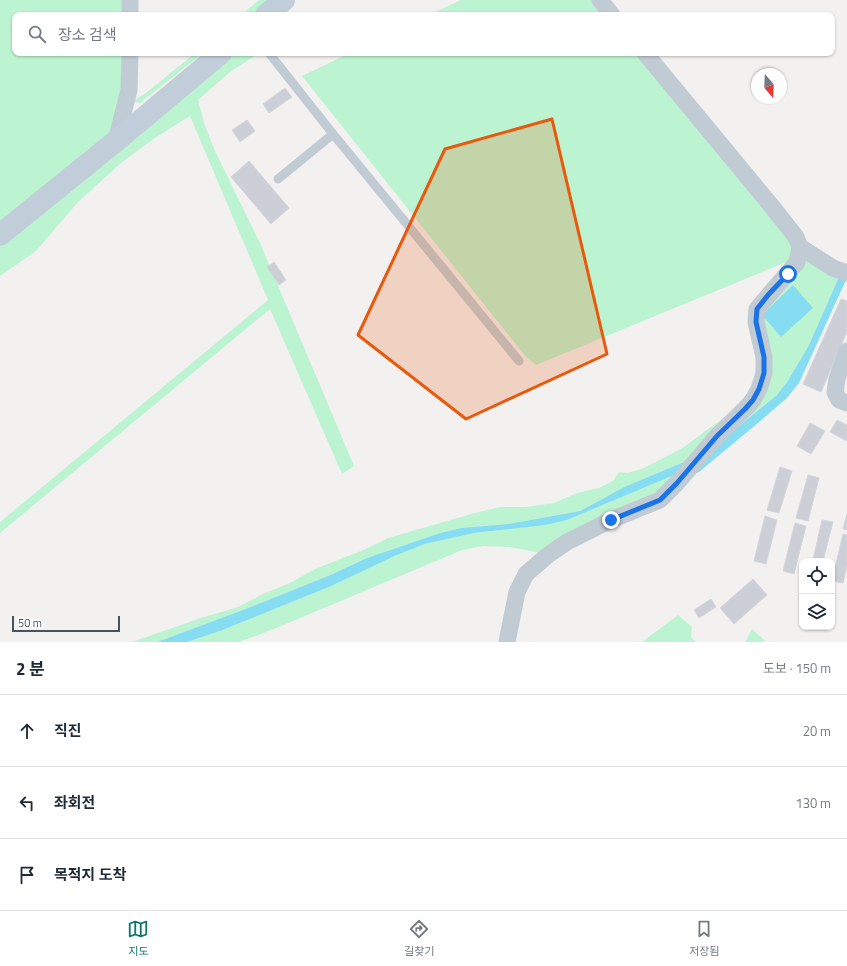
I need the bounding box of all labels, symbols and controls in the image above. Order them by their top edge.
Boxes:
search box [12,12,835,56]
icon: search [26,23,48,45]
text: 장소 검색 [58,23,117,46]
north arrow [751,68,787,104]
route start [779,265,797,283]
route end [602,511,620,529]
map controls [799,558,835,630]
button: locate [799,558,835,594]
button: layers [799,594,835,630]
scale bar [12,614,120,633]
text: 50 m [18,615,42,631]
text: 2 분 [16,656,45,682]
text: 도보 · 150 m [763,658,831,678]
text: 직진 [54,719,82,742]
icon: ahead [16,720,38,742]
text: 20 m [803,721,831,741]
text: 좌회전 [54,791,95,814]
icon: left [16,792,38,814]
text: 130 m [795,793,831,813]
text: 목적지 도착 [54,863,126,886]
icon: arrive [16,864,38,886]
tab: 지도 [127,918,149,959]
tab: 길찾기 [404,918,435,959]
tab: 저장됨 [689,918,720,959]

